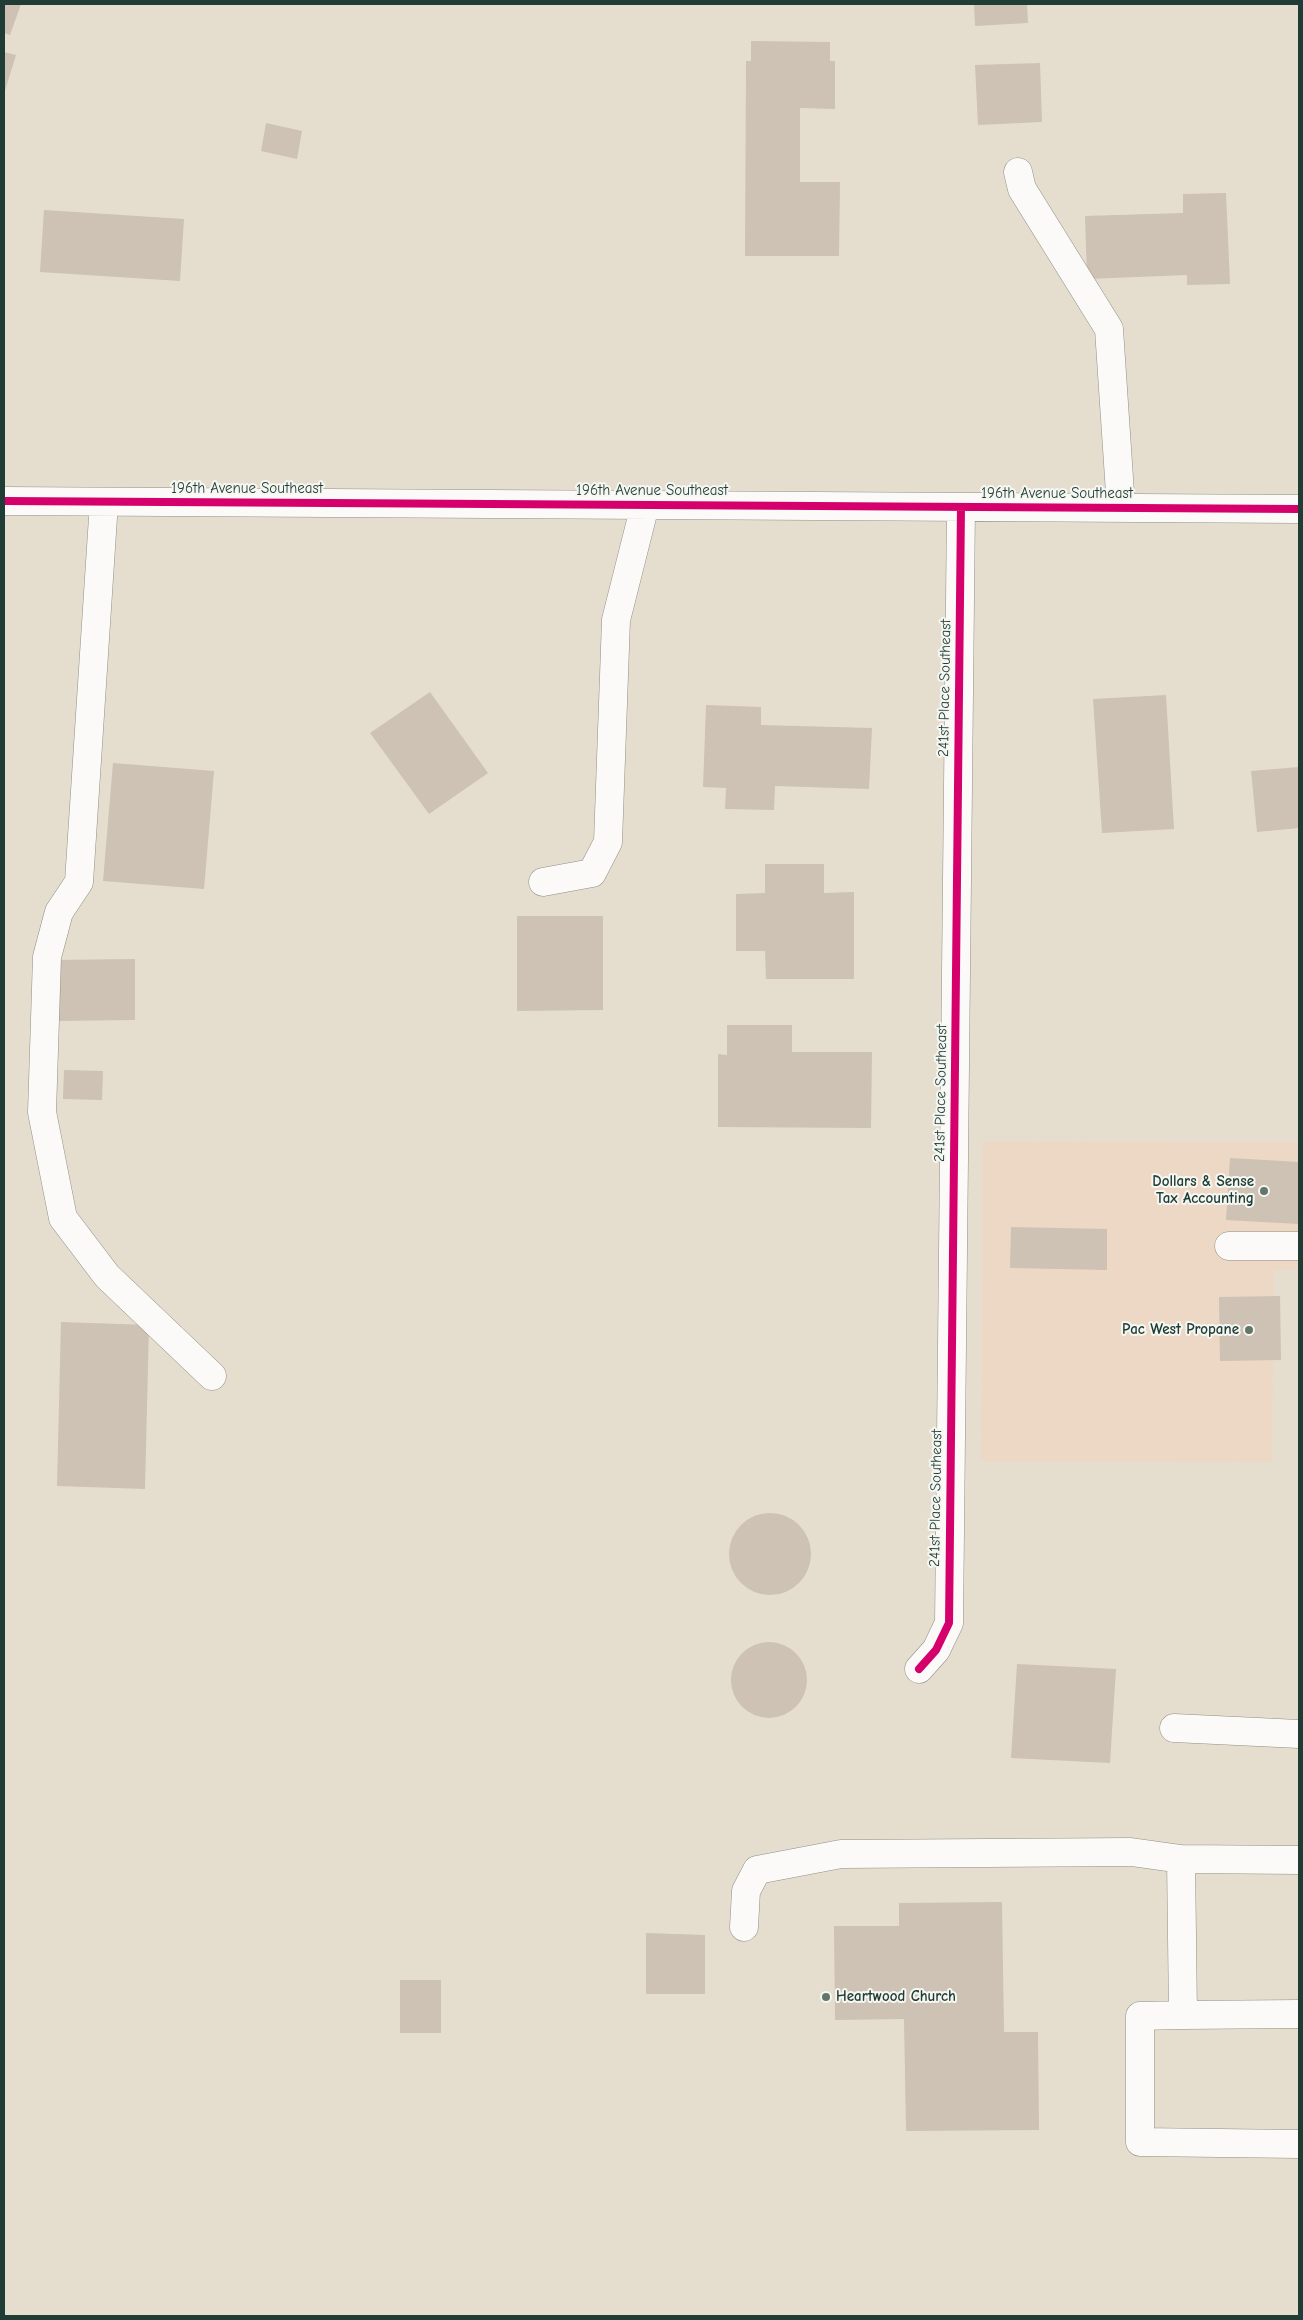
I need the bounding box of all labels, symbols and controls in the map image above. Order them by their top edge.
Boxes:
street label: 196th Avenue Southeast [171,480,323,498]
street label: 196th Avenue Southeast [576,482,728,500]
street label: 196th Avenue Southeast [981,485,1133,503]
street label: 241st Place Southeast [935,619,955,757]
street label: 241st Place Southeast [931,1024,951,1162]
place label: Dollars & Sense Tax Accounting [1152,1173,1254,1208]
marker: Dollars & Sense Tax Accounting [1258,1185,1270,1197]
place label: Pac West Propane [1122,1321,1239,1339]
marker: Pac West Propane [1243,1324,1255,1336]
street label: 241st Place Southeast [926,1429,946,1567]
place label: Heartwood Church [836,1988,956,2006]
marker: Heartwood Church [820,1991,832,2003]

